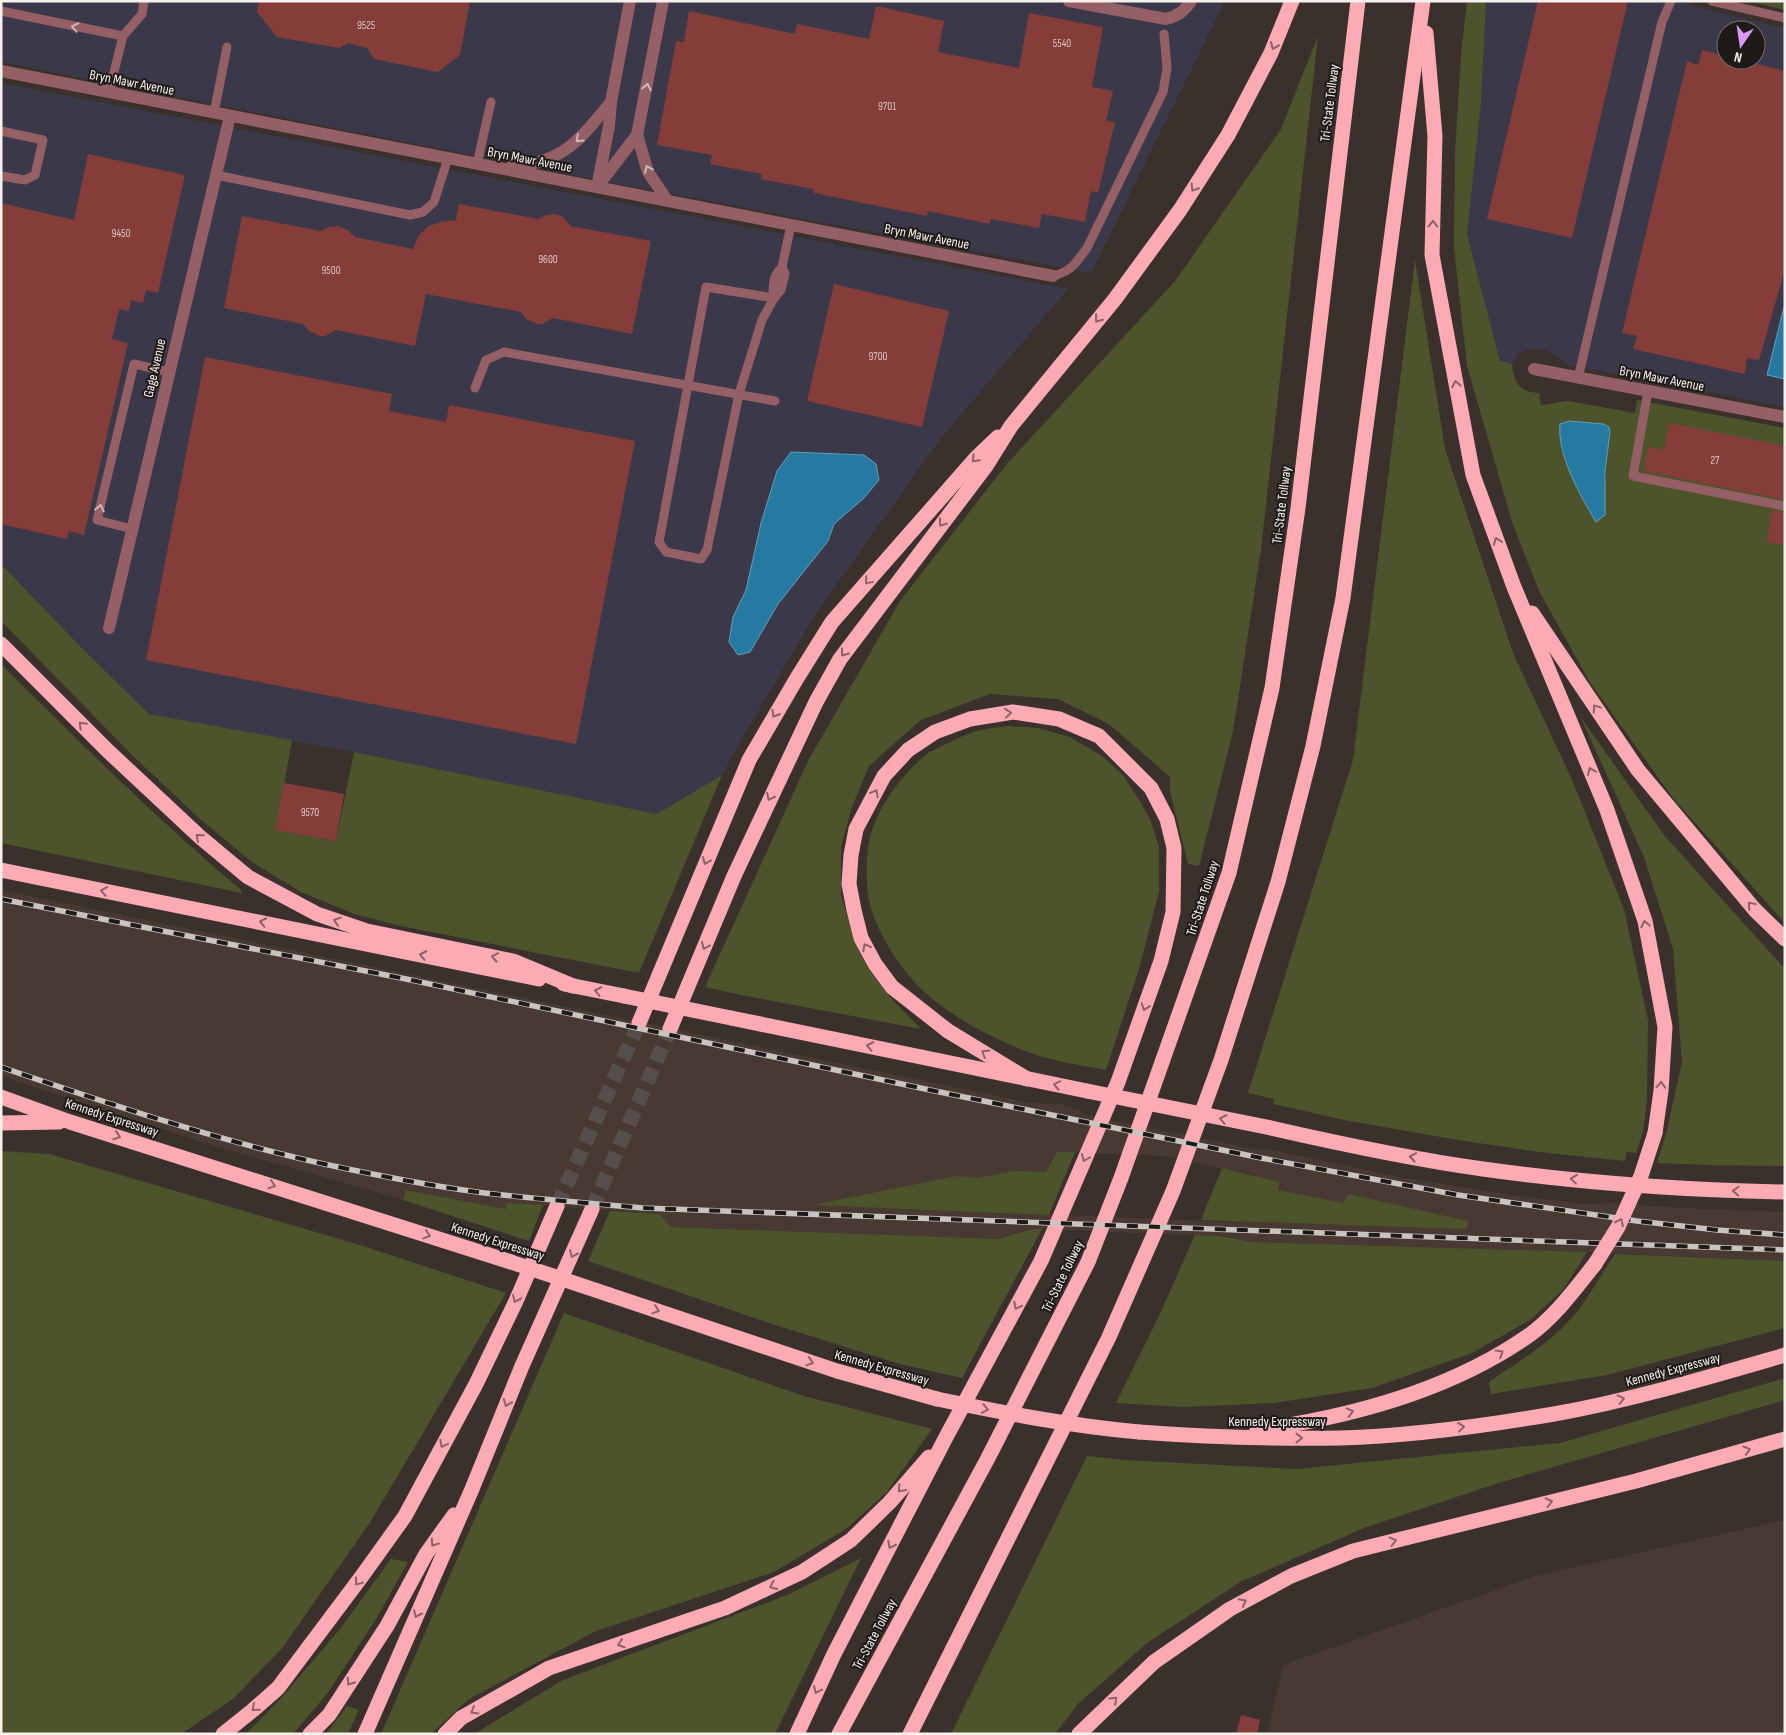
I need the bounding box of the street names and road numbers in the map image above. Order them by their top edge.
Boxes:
street label: Tri-State Tollway [1316,63,1343,143]
street label: Bryn Mawr Avenue [88,66,176,99]
street label: Bryn Mawr Avenue [486,143,574,176]
street label: Bryn Mawr Avenue [883,220,971,253]
street label: Gage Avenue [139,337,170,399]
street label: Bryn Mawr Avenue [1618,362,1706,395]
street label: Tri-State Tollway [1268,465,1295,545]
street label: Tri-State Tollway [1182,858,1223,938]
street label: Kennedy Expressway [63,1094,161,1141]
street label: Kennedy Expressway [449,1218,547,1265]
street label: Tri-State Tollway [1038,1237,1087,1315]
street label: Kennedy Expressway [833,1346,932,1389]
street label: Kennedy Expressway [1624,1349,1723,1390]
street label: Kennedy Expressway [1228,1413,1326,1430]
street label: Tri-State Tollway [849,1595,901,1673]

